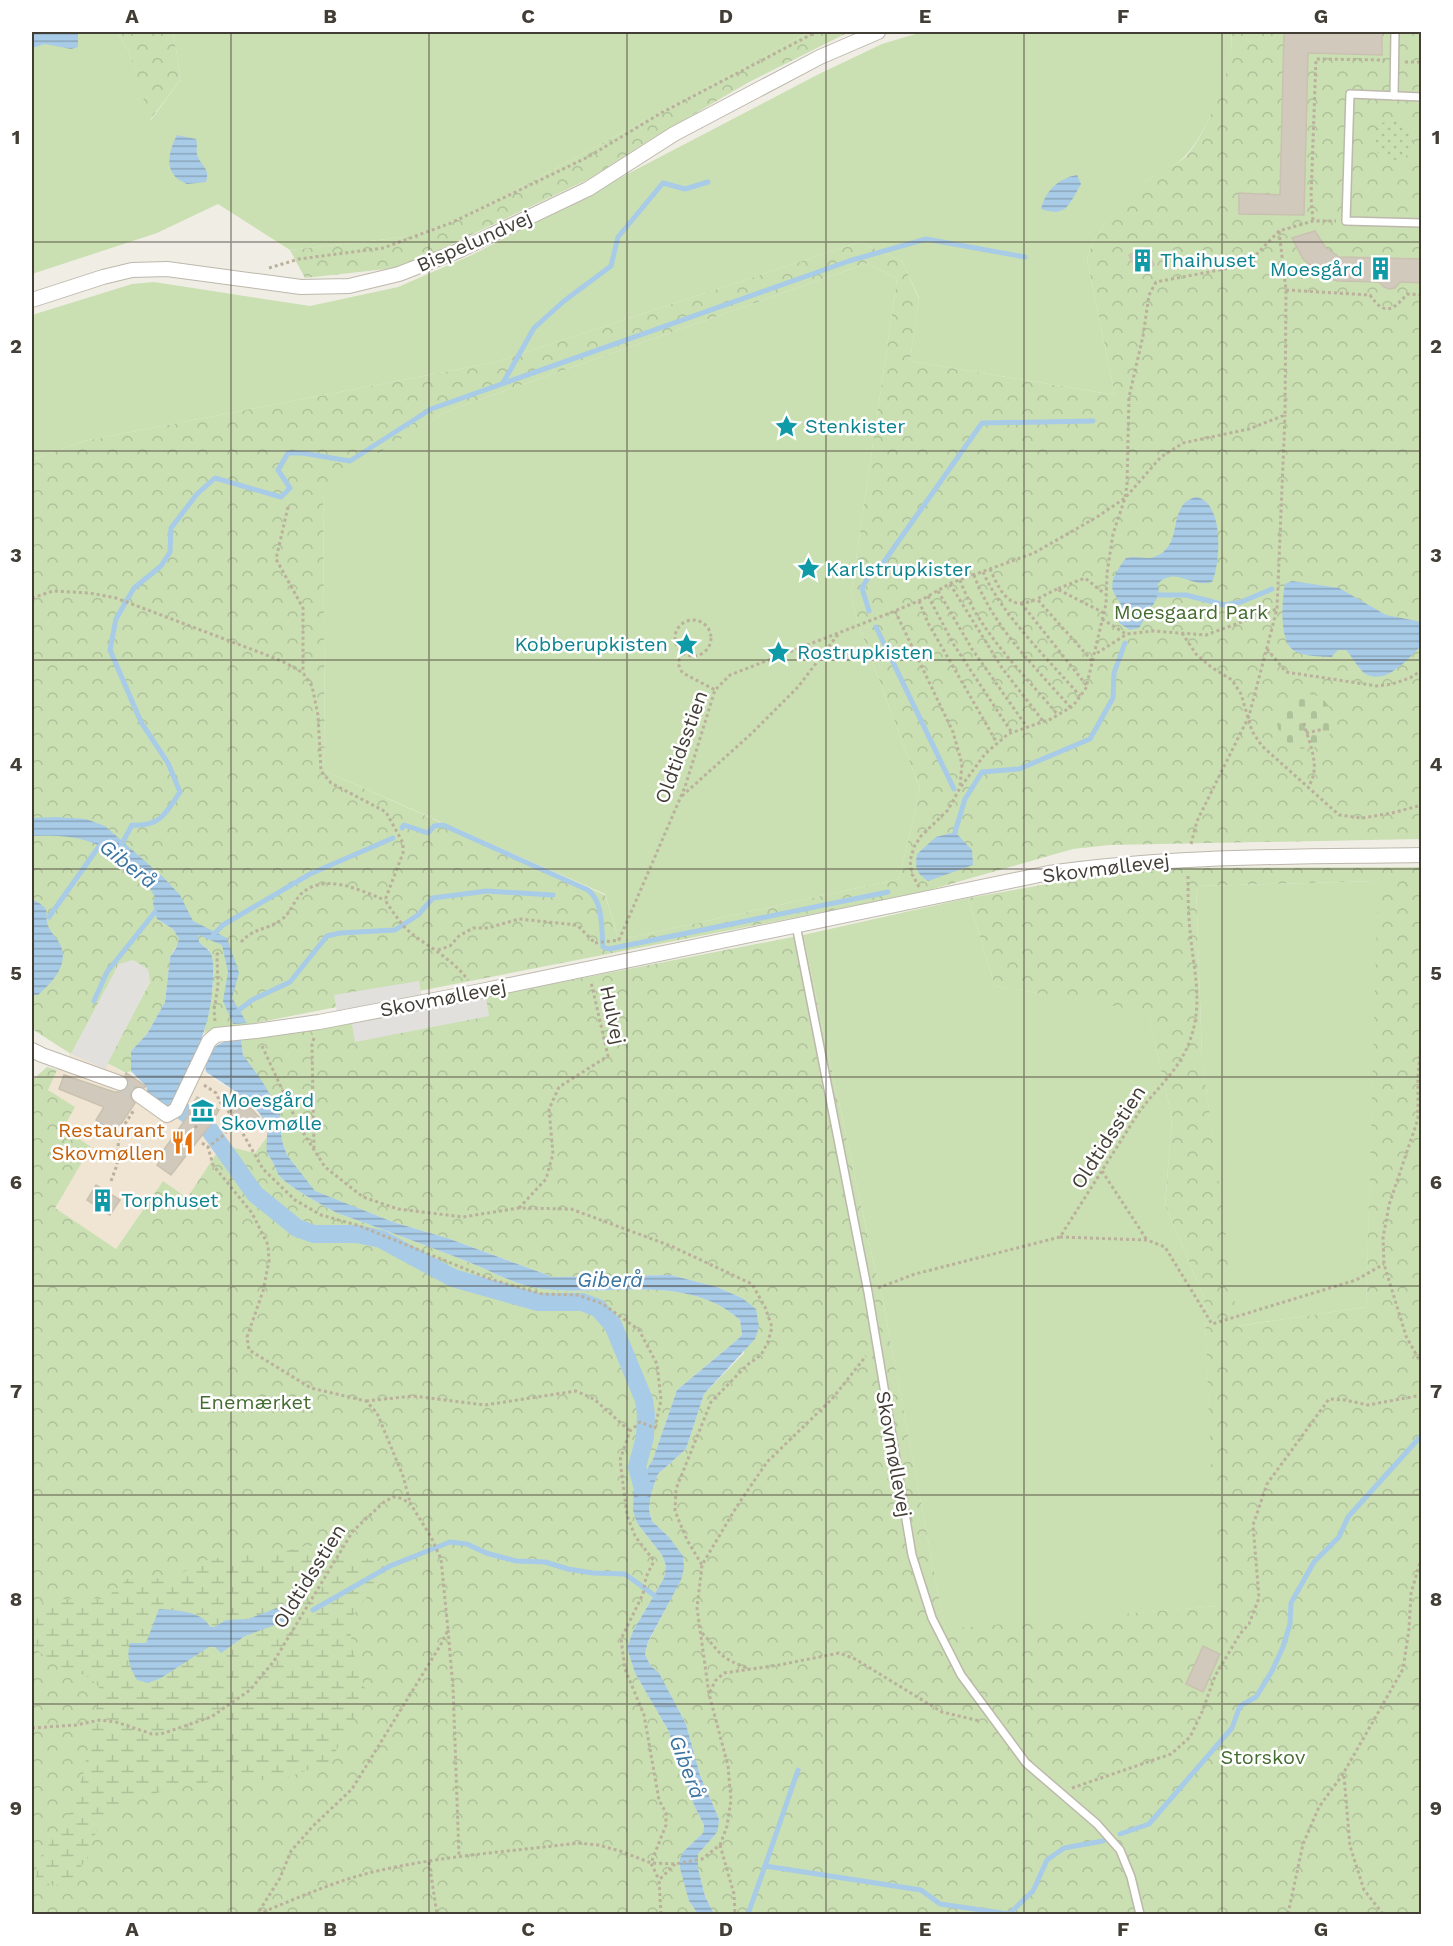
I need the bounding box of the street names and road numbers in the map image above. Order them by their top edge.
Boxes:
street label: Bispelundvej [413,205,535,277]
street label: Oldtidsstien [649,687,713,807]
street label: Skovmøllevej [1041,848,1171,888]
street label: Skovmøllevej [378,974,508,1022]
street label: Hulvej [595,983,631,1047]
street label: Oldtidsstien [1066,1081,1150,1193]
street label: Skovmøllevej [871,1389,917,1519]
street label: Oldtidsstien [267,1519,351,1633]

